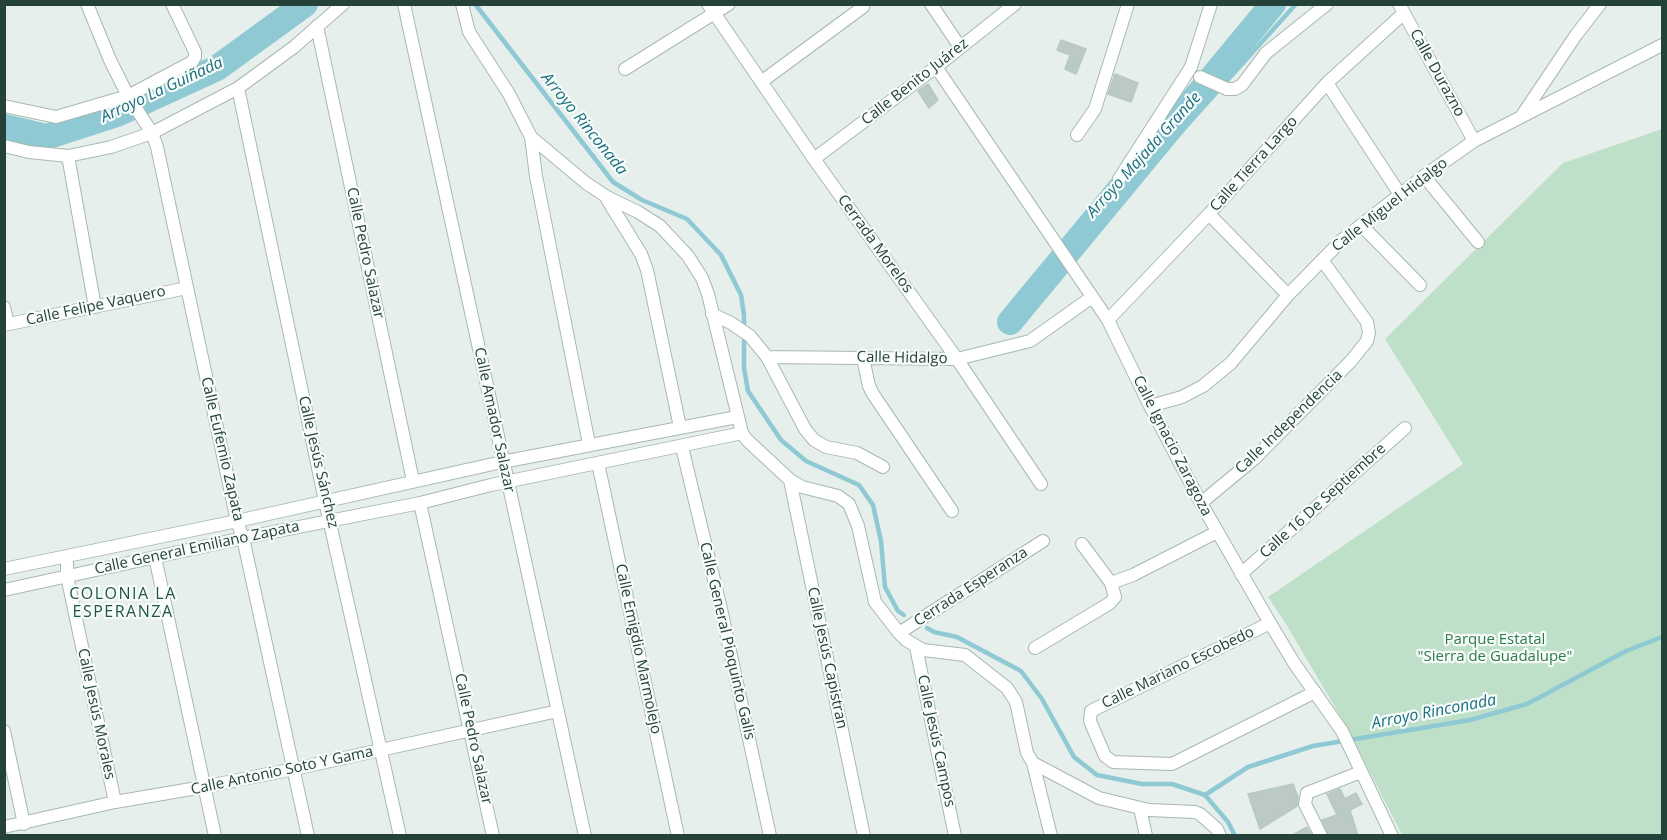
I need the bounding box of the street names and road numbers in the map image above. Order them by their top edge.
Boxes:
street label: Calle Durazno [1405,26,1469,120]
street label: Calle Benito Juárez [858,35,972,129]
street label: Calle Tierra Largo [1206,113,1302,215]
street label: Calle Miguel Hidalgo [1329,154,1451,256]
street label: Calle Pedro Salazar [342,186,388,320]
street label: Cerrada Morelos [833,191,917,297]
street label: Calle Felipe Vaquero [25,282,167,330]
street label: Calle Amador Salazar [470,346,518,494]
street label: Calle Hidalgo [856,348,948,368]
street label: Calle Independencia [1232,366,1346,478]
street label: Calle Ignacio Zaragoza [1129,373,1215,519]
street label: Calle Eufemio Zapata [197,375,247,523]
street label: Calle Jesús Sánchez [294,394,342,530]
street label: Calle 16 De Septiembre [1256,440,1390,562]
street label: Calle General Emiliano Zapata [93,517,301,579]
street label: Calle General Pioquinto Galis [695,540,759,742]
street label: Cerrada Esperanza [911,544,1031,630]
street label: Calle Emigdio Marmolejo [611,562,665,736]
street label: Calle Jesús Capistran [803,585,851,731]
street label: Calle Mariano Escobedo [1099,623,1257,713]
street label: Calle Jesús Morales [73,647,119,781]
street label: Calle Pedro Salazar [450,672,496,806]
street label: Calle Jesús Campos [913,673,959,809]
street label: Calle Antonio Soto Y Gama [189,743,375,799]

